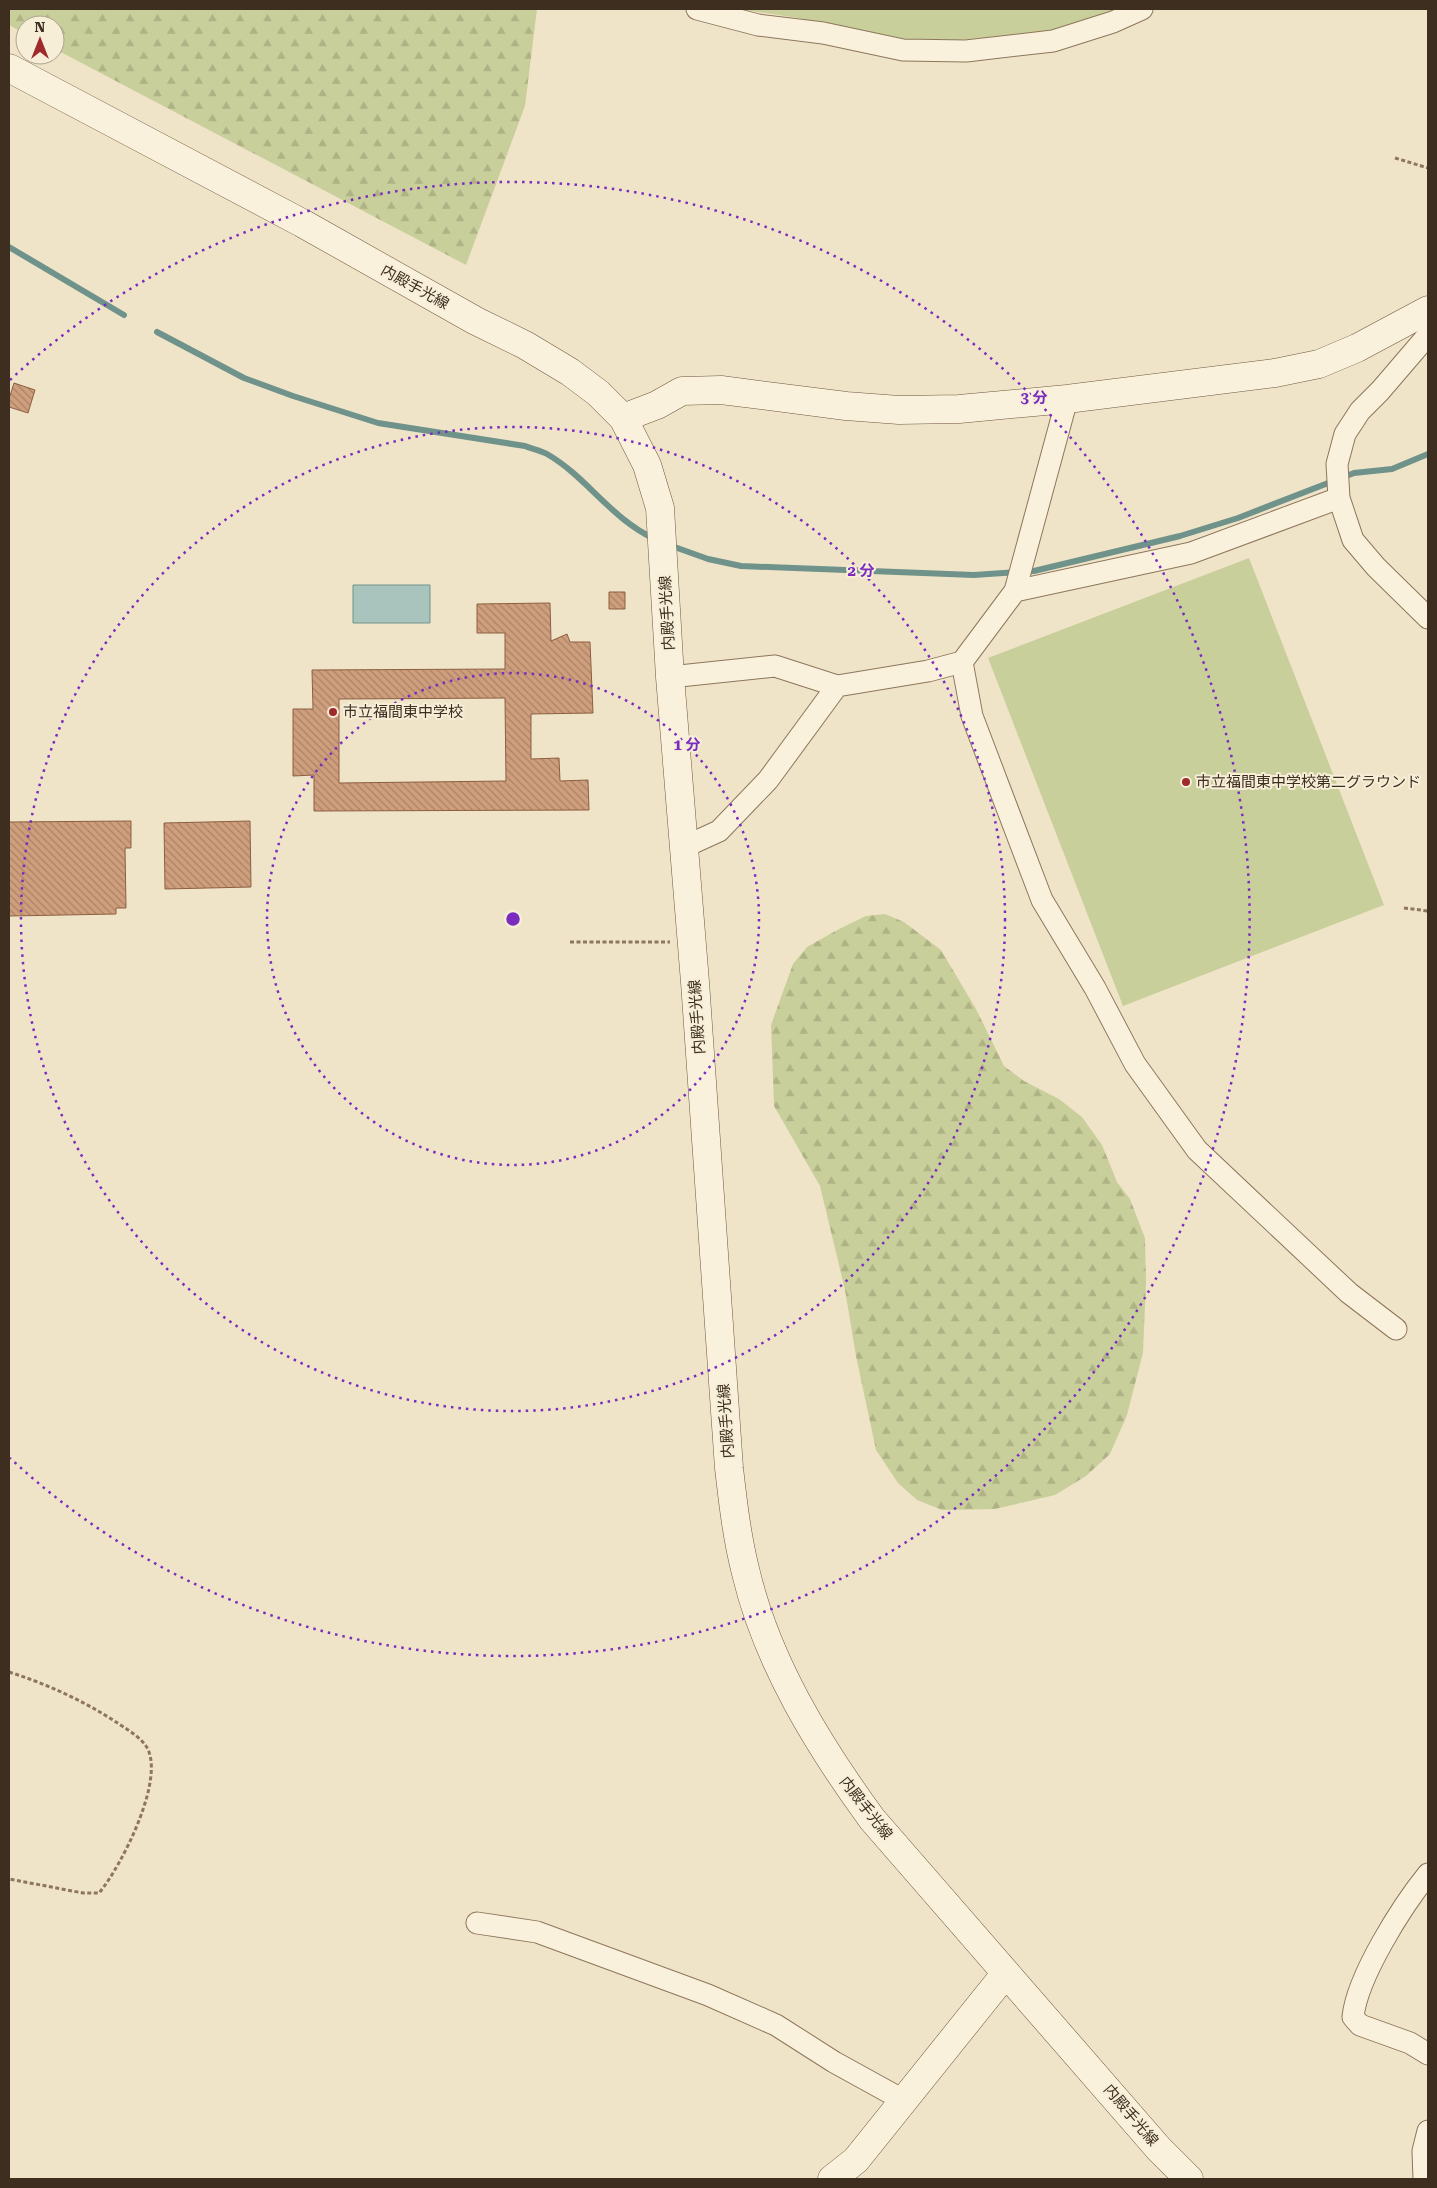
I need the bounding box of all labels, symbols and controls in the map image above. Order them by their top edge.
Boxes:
north arrow [15,15,65,65]
text: N [35,19,46,35]
street label: 内殿手光線 [378,261,452,313]
text: 3 分 [1020,389,1048,407]
text: 2 分 [847,562,875,580]
street label: 内殿手光線 [656,575,678,651]
place label: 市立福間東中学校 [343,703,463,721]
marker: 市立福間東中学校 [327,706,339,718]
text: 1 分 [673,736,701,754]
place label: 市立福間東中学校第二グラウンド [1196,773,1421,791]
marker: 市立福間東中学校第二グラウンド [1180,776,1192,788]
centre of rings [504,910,522,928]
street label: 内殿手光線 [685,979,709,1055]
street label: 内殿手光線 [714,1383,738,1459]
street label: 内殿手光線 [836,1773,896,1843]
street label: 内殿手光線 [1100,2080,1162,2150]

